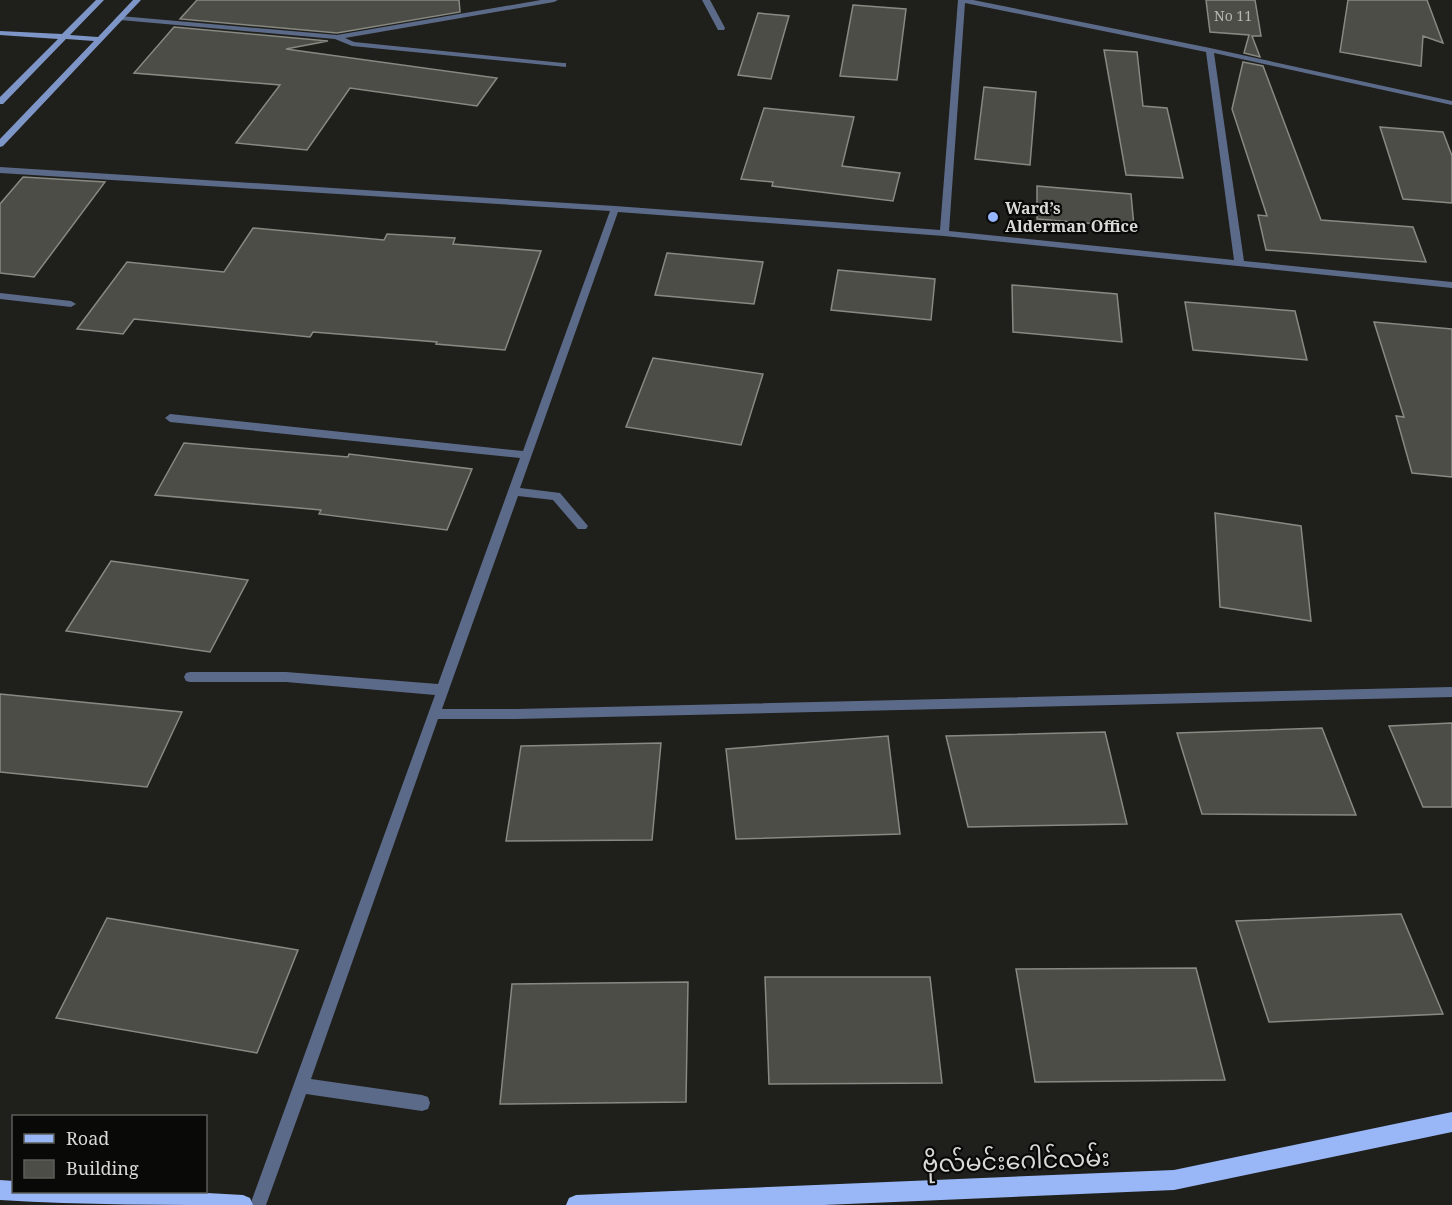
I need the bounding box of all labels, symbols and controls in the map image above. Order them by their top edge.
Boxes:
house number: No 11 [1214,6,1252,25]
place label: Ward’s Alderman Office [1005,197,1138,237]
marker: Ward’s Alderman Office [986,210,1000,224]
legend [12,1115,207,1193]
text: Road [66,1126,109,1150]
street label: ဗိုလ်မင်းဂေါင်လမ်း [922,1140,1111,1183]
text: Building [66,1156,139,1180]

